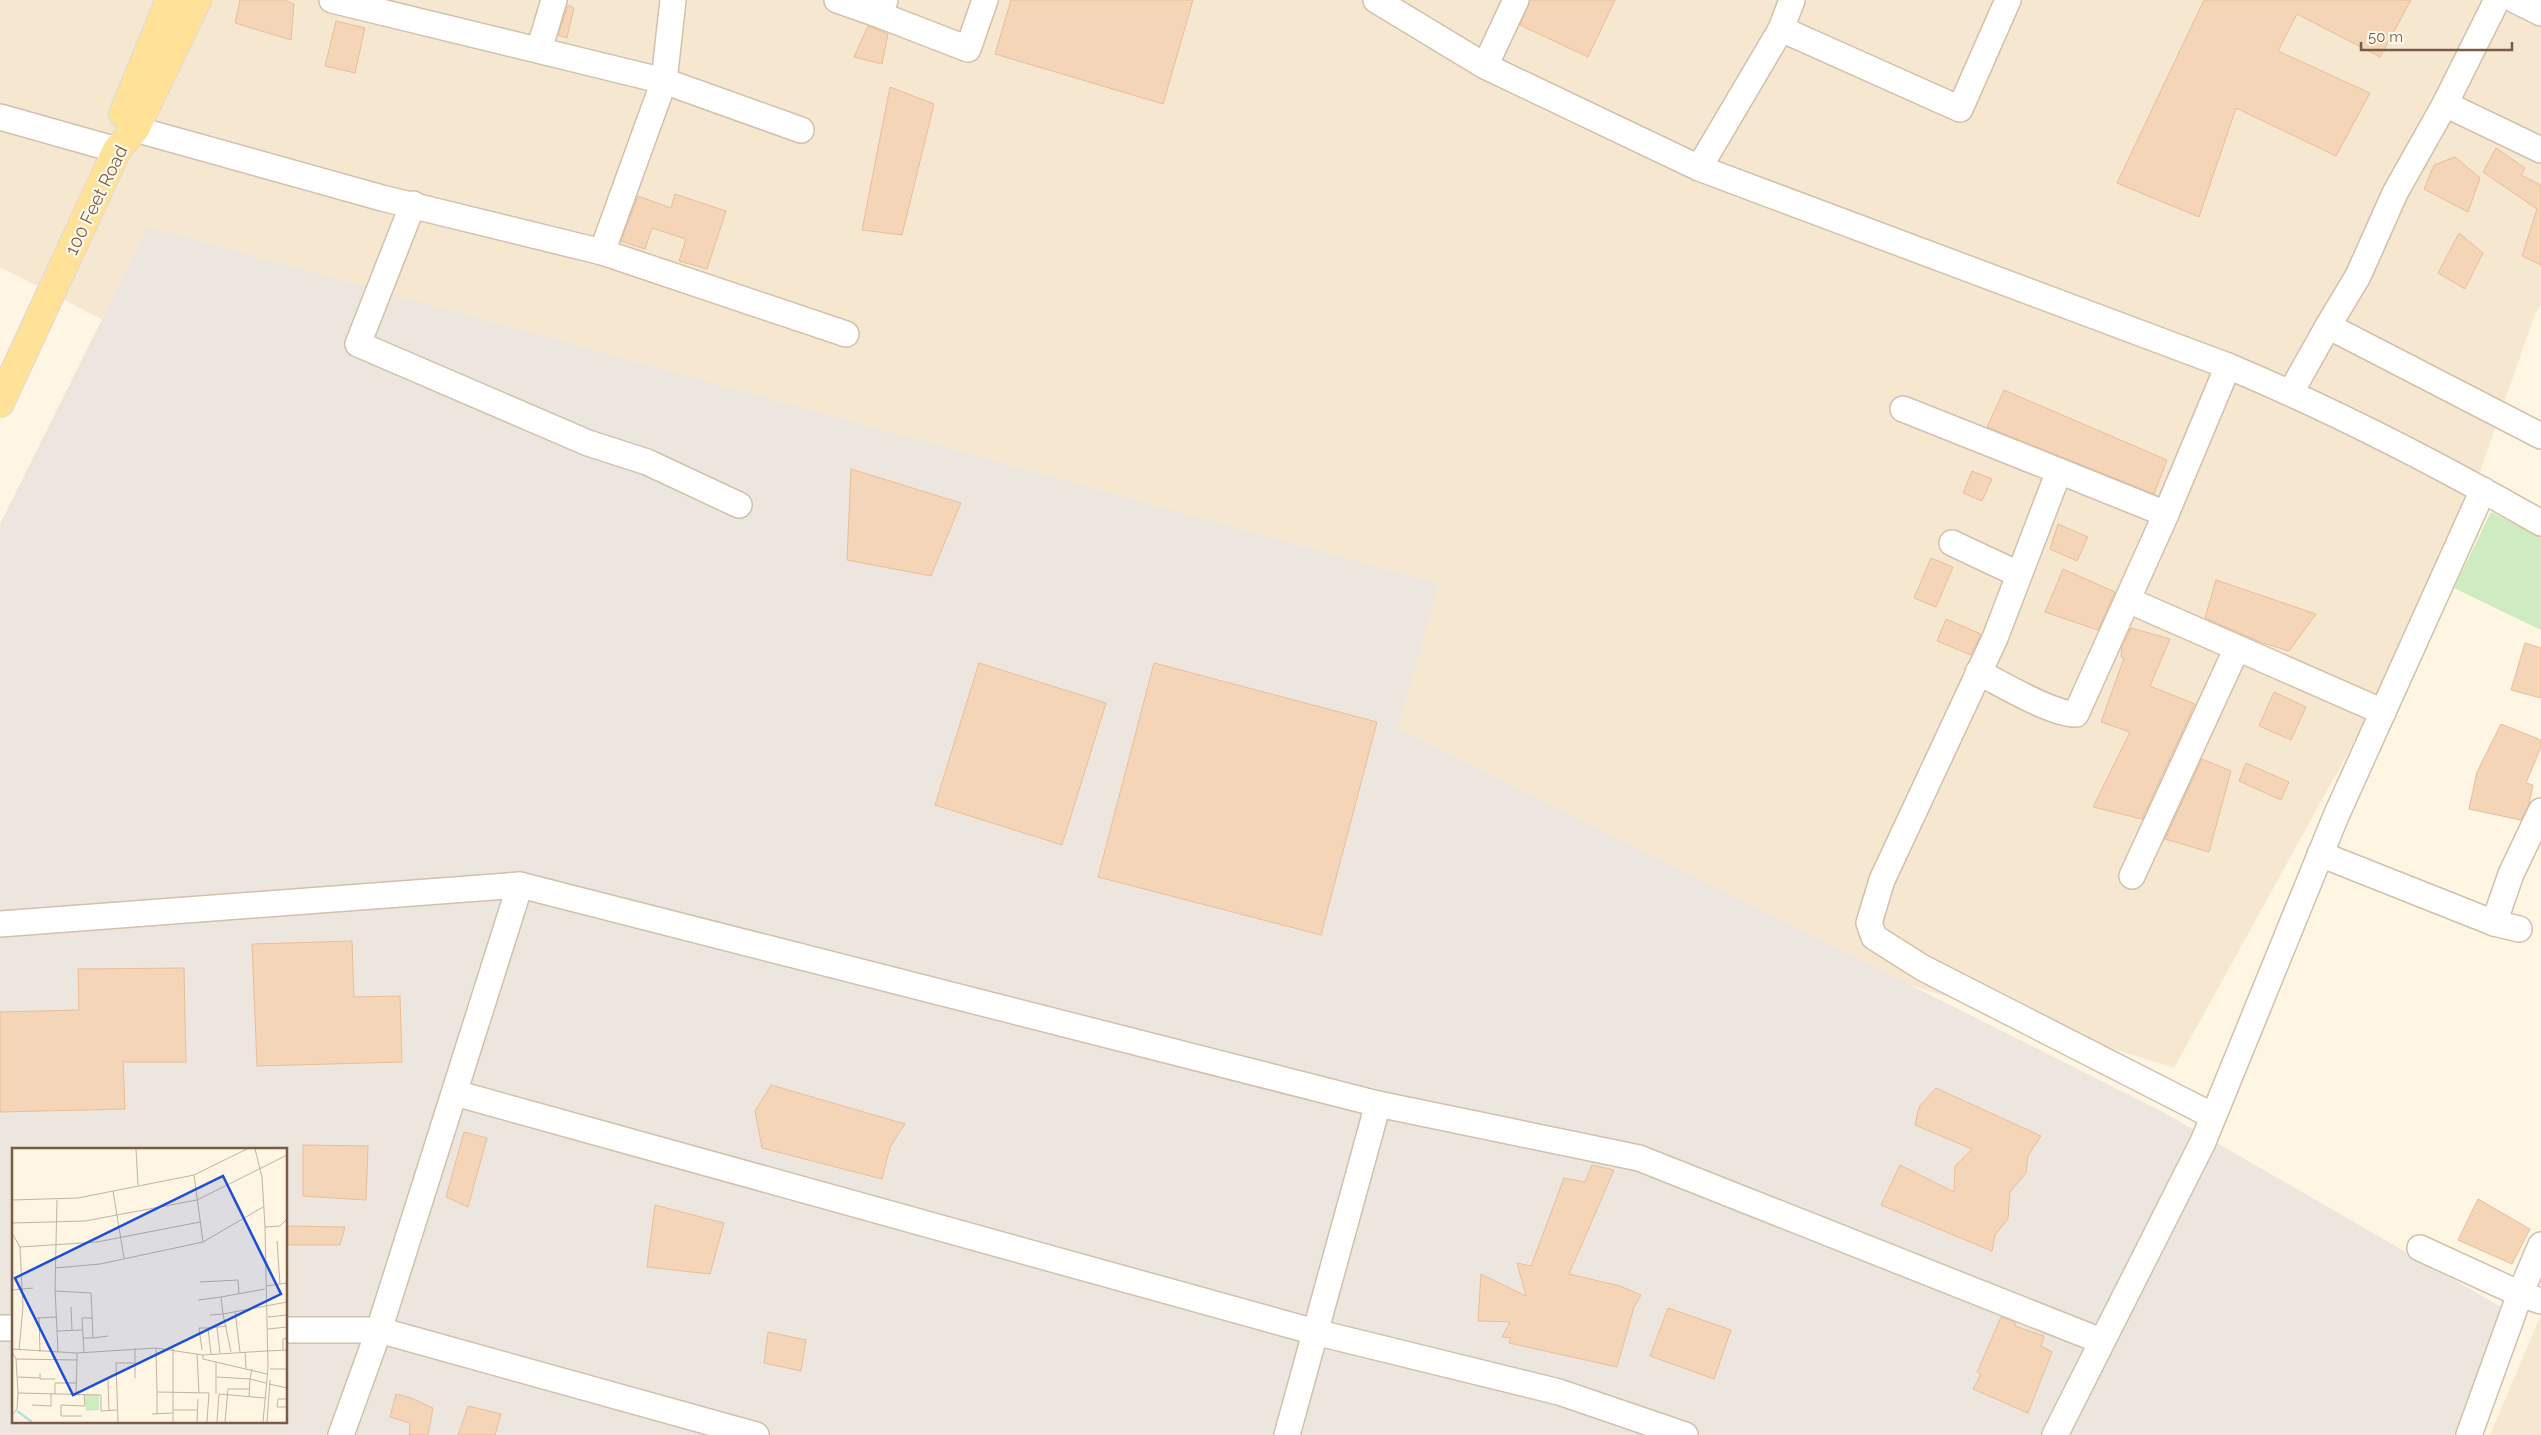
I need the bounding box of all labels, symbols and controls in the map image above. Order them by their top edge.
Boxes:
scale bar [2361,20,2512,52]
text: 50 m [2368,28,2403,46]
street label: 100 Feet Road [60,142,132,258]
inset map [12,1148,288,1422]

